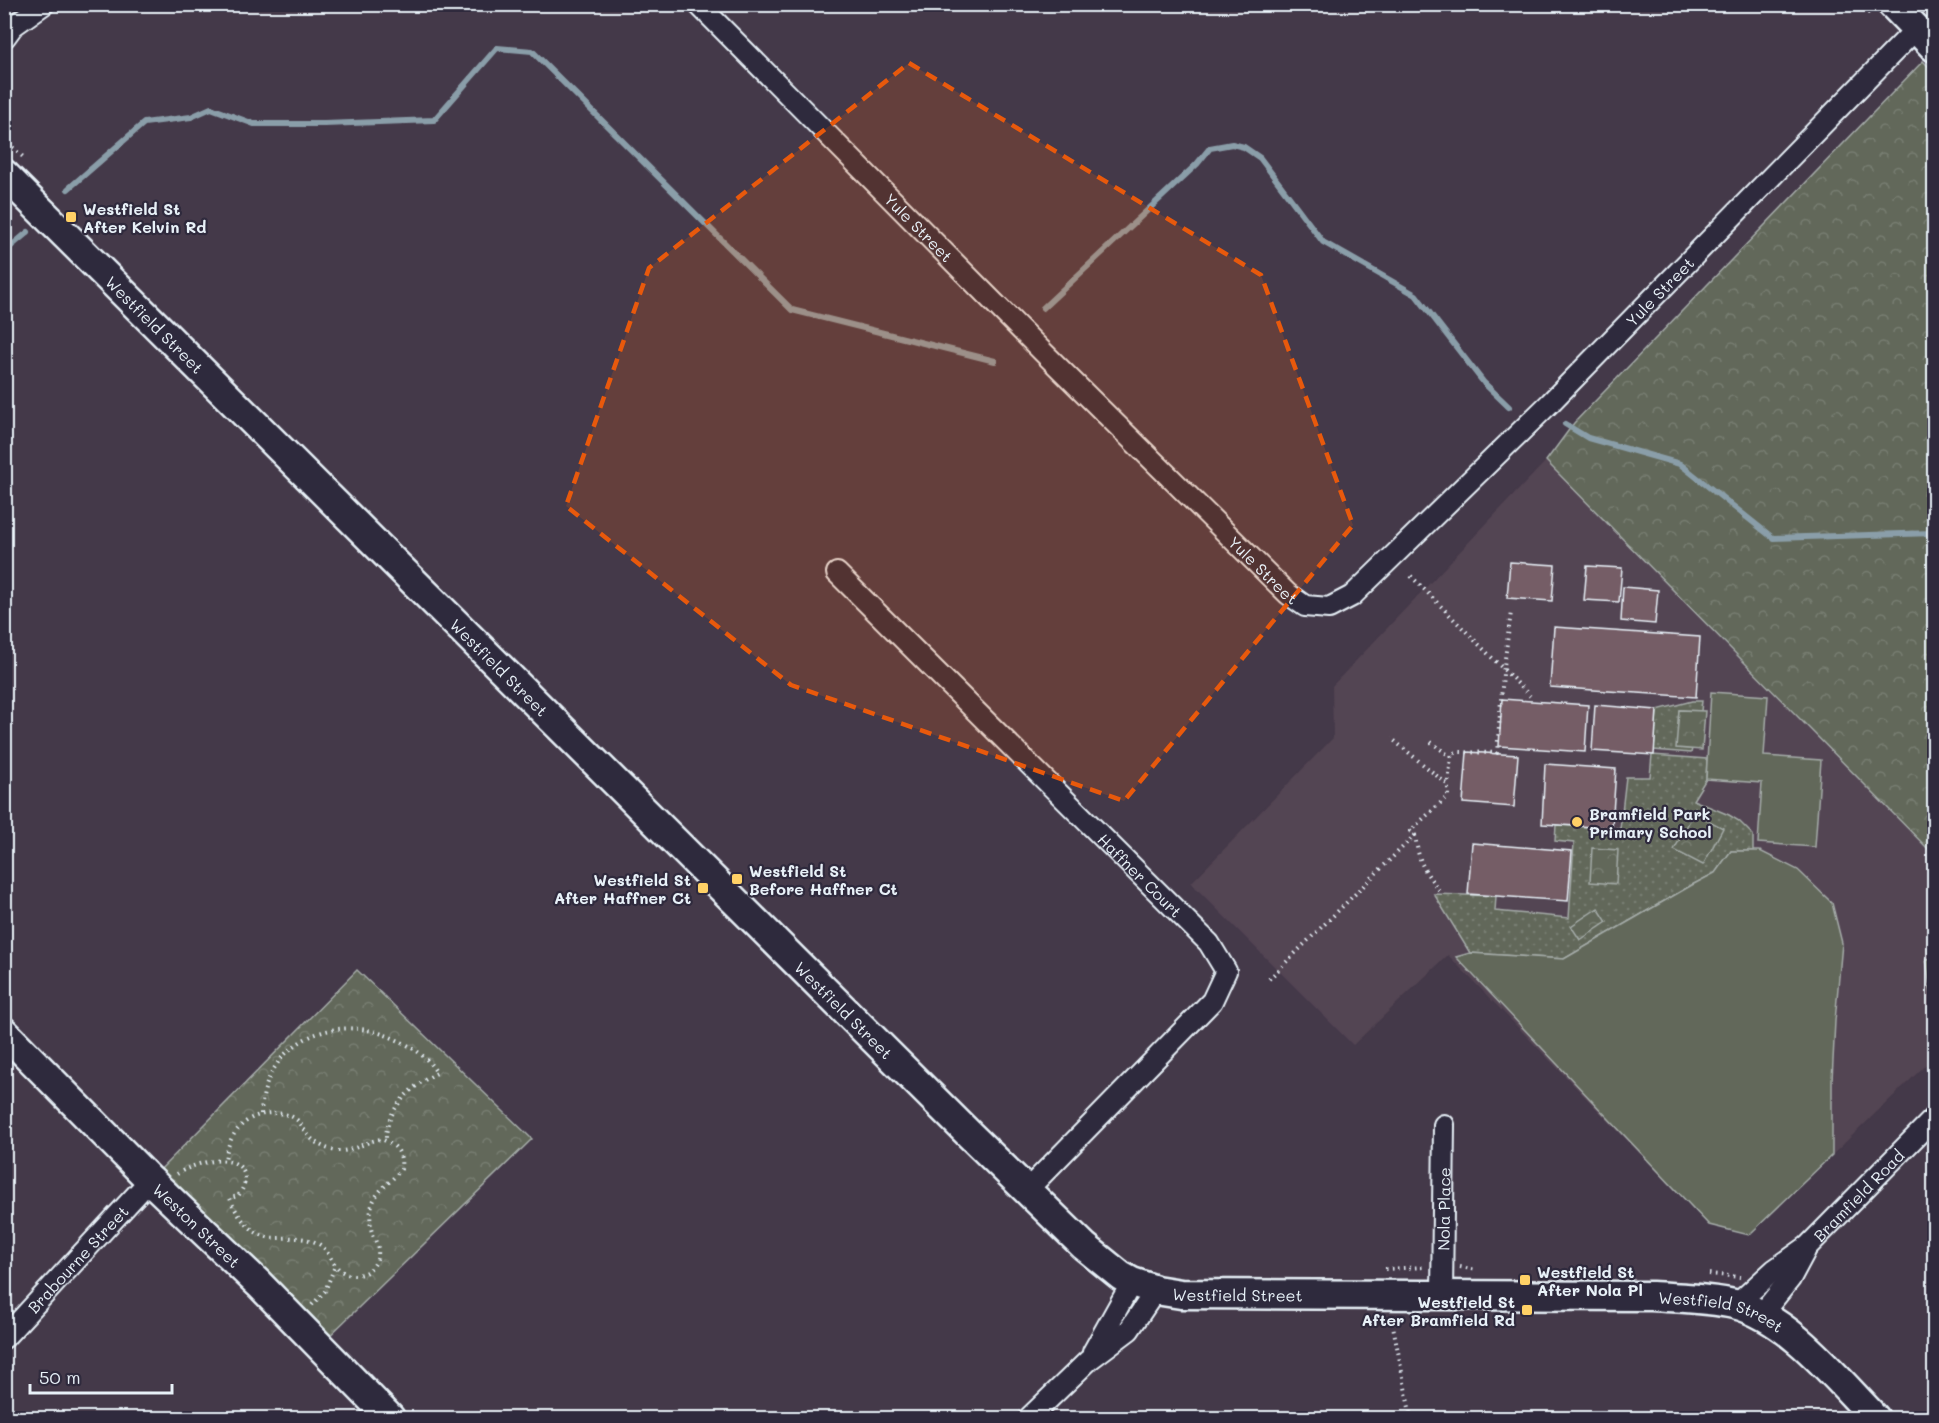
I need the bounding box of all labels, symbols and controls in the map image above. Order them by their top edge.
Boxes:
street label: Yule Street [880,188,958,266]
place label: Westfield St After Kelvin Rd [83,198,206,237]
marker: Westfield St After Kelvin Rd [64,210,78,224]
street label: Yule Street [1621,252,1698,331]
street label: Westfield Street [101,271,209,378]
street label: Yule Street [1224,531,1302,608]
street label: Westfield Street [446,614,553,720]
place label: Bramfield Park Primary School [1589,803,1712,842]
marker: Bramfield Park Primary School [1570,815,1584,829]
street label: Haffner Court [1094,828,1187,921]
place label: Westfield St Before Haffner Ct [749,860,898,899]
place label: Westfield St After Haffner Ct [554,869,691,908]
marker: Westfield St Before Haffner Ct [730,872,744,886]
marker: Westfield St After Haffner Ct [696,881,710,895]
street label: Westfield Street [791,956,898,1063]
street label: Bramfield Road [1808,1144,1908,1245]
street label: Nola Place [1432,1167,1454,1251]
street label: Weston Street [149,1178,245,1272]
street label: Brabourne Street [22,1200,132,1317]
place label: Westfield St After Nola Pl [1537,1261,1643,1300]
marker: Westfield St After Nola Pl [1518,1273,1532,1287]
street label: Westfield Street [1171,1282,1303,1305]
street label: Westfield Street [1658,1286,1788,1336]
place label: Westfield St After Bramfield Rd [1361,1291,1515,1330]
marker: Westfield St After Bramfield Rd [1520,1303,1534,1317]
scale bar [30,1357,172,1395]
text: 50 m [39,1365,81,1389]

